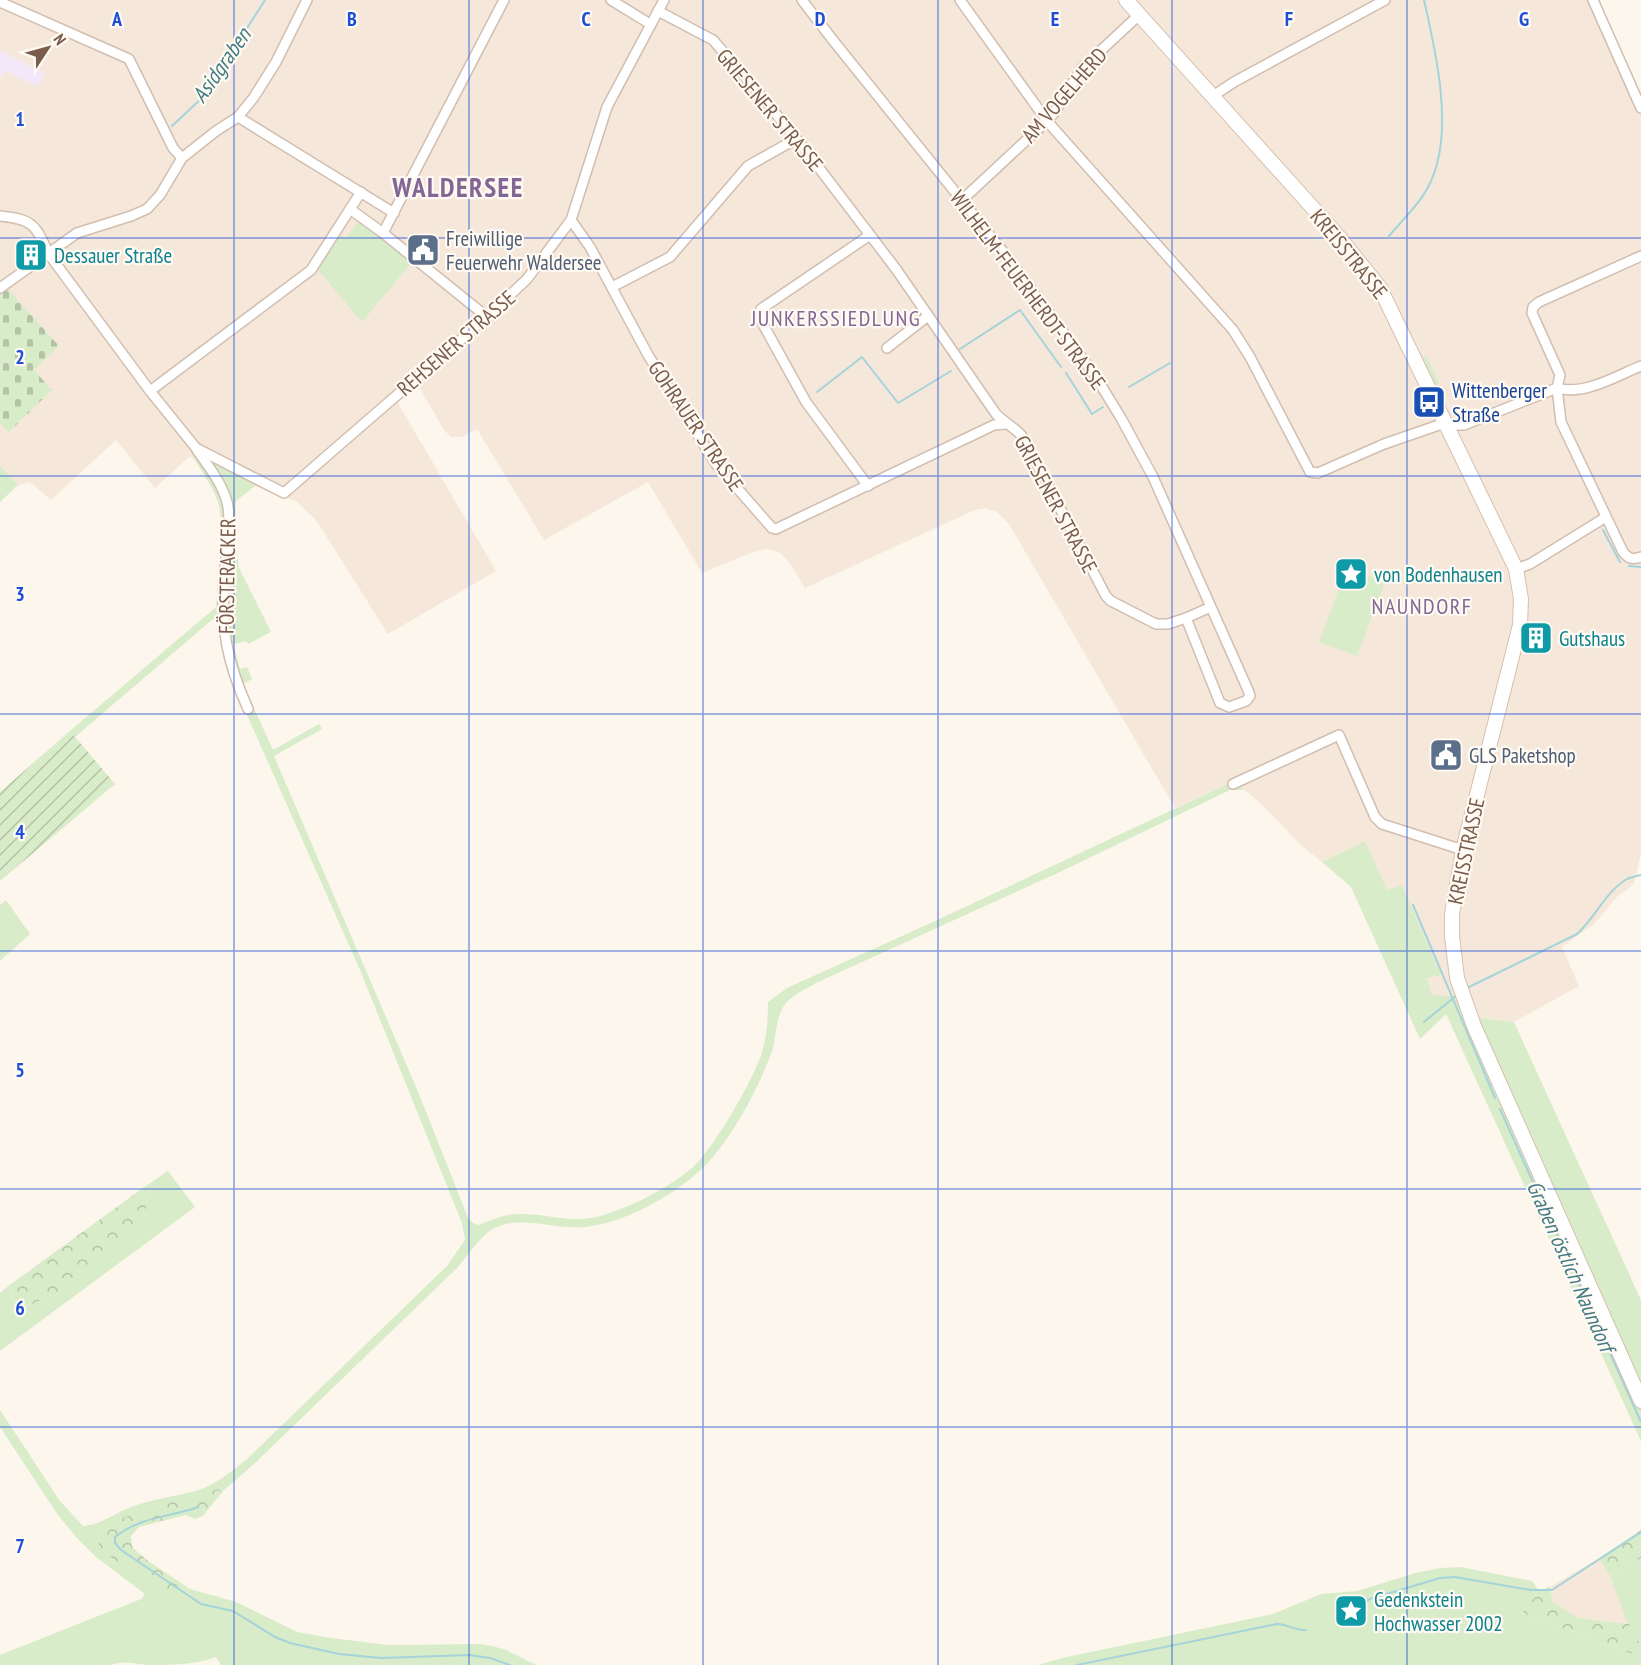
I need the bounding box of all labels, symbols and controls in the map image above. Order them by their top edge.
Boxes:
text: A [111,6,123,32]
text: B [347,6,357,32]
text: C [581,6,591,32]
text: D [815,6,826,32]
text: E [1051,6,1059,32]
text: F [1285,6,1293,32]
text: G [1519,6,1529,32]
north arrow [18,18,78,78]
water label: Asidgraben [185,21,258,108]
text: N [50,30,71,49]
street label: AM VOGELHERD [1015,42,1113,148]
street label: GRIESENER STRASSE [711,43,829,177]
text: 1 [15,106,25,132]
district label: WALDERSEE [391,170,524,204]
street label: WILHELM-FEUERHERDT-STRASSE [944,185,1112,395]
street label: KREISSTRASSE [1304,203,1394,305]
place label: Freiwillige Feuerwehr Waldersee [446,225,601,276]
public building icon: Freiwillige Feuerwehr Waldersee [405,232,441,268]
building icon: Dessauer Straße [13,237,49,273]
place label: Dessauer Straße [54,242,172,269]
street label: REHSENER STRASSE [391,284,521,402]
district label: JUNKERSSIEDLUNG [750,304,921,332]
text: 2 [15,344,25,370]
street label: GOHRAUER STRASSE [642,355,750,497]
place label: Wittenberger Straße [1452,377,1547,428]
bus stop icon: Wittenberger Straße [1411,384,1447,420]
street label: GRIESENER STRASSE [1008,431,1104,577]
street label: FÖRSTERACKER [212,518,242,634]
place icon: von Bodenhausen [1333,556,1369,592]
place label: von Bodenhausen [1374,561,1503,588]
text: 3 [15,581,25,607]
district label: NAUNDORF [1372,592,1472,620]
building icon: Gutshaus [1518,620,1554,656]
place label: Gutshaus [1559,625,1625,652]
public building icon: GLS Paketshop [1428,737,1464,773]
place label: GLS Paketshop [1469,742,1576,769]
street label: KREISSTRASSE [1442,795,1490,907]
text: 4 [15,819,25,845]
text: 5 [15,1057,25,1083]
water label: Graben östlich Naundorf [1521,1176,1623,1361]
text: 6 [15,1295,25,1321]
text: 7 [15,1533,25,1559]
place label: Gedenkstein Hochwasser 2002 [1374,1586,1503,1637]
place icon: Gedenkstein Hochwasser 2002 [1333,1593,1369,1629]

